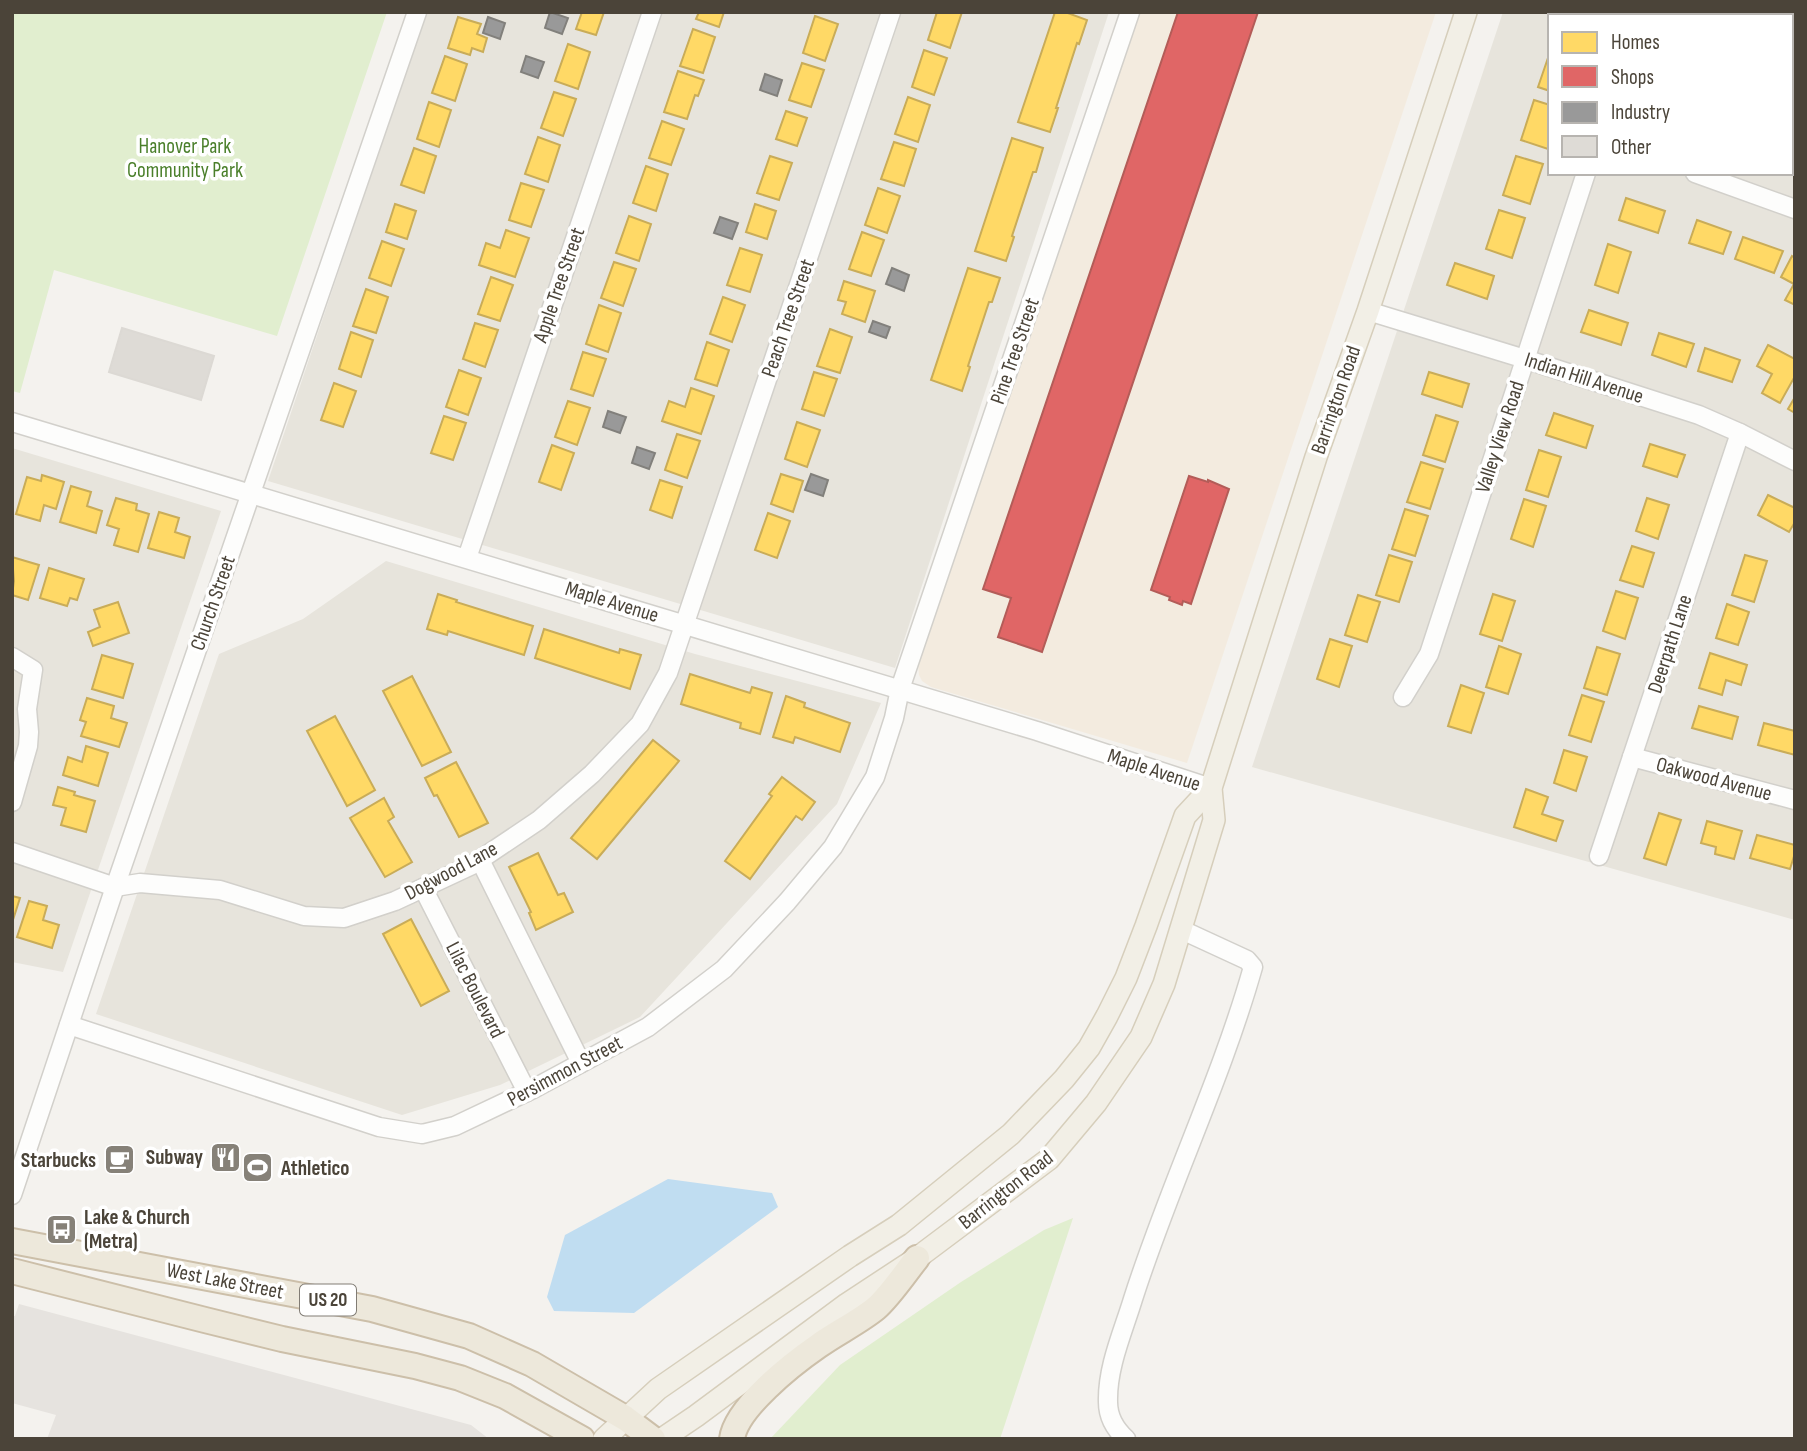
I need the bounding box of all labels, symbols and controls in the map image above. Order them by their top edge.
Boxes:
legend [1548,14,1793,175]
text: Homes [1611,30,1660,55]
text: Shops [1611,65,1654,90]
text: Industry [1611,100,1670,125]
park label: Hanover Park Community Park [127,134,243,183]
text: Other [1611,135,1651,160]
street label: Apple Tree Street [527,224,590,347]
street label: Peach Tree Street [756,256,820,380]
street label: Pine Tree Street [985,295,1045,407]
street label: Barrington Road [1306,343,1366,457]
street label: Indian Hill Avenue [1521,347,1647,409]
street label: Valley View Road [1470,378,1530,496]
street label: Church Street [185,552,241,654]
street label: Maple Avenue [562,576,662,628]
street label: Deerpath Lane [1642,592,1698,696]
street label: Maple Avenue [1104,743,1204,797]
street label: Oakwood Avenue [1653,752,1775,806]
street label: Dogwood Lane [400,836,502,906]
street label: Lilac Boulevard [440,938,510,1042]
street label: Persimmon Street [503,1030,627,1112]
restaurant icon: Subway [209,1140,243,1174]
cafe icon: Starbucks [102,1143,136,1177]
place label: Subway [146,1145,203,1170]
street label: Barrington Road [954,1145,1058,1235]
place label: Starbucks [21,1148,96,1173]
sports icon: Athletico [241,1151,275,1185]
place label: Athletico [280,1156,349,1181]
place label: Lake & Church (Metra) [84,1205,190,1254]
bus stop icon: Lake & Church (Metra) [44,1212,78,1246]
street label: West Lake Street [164,1257,286,1305]
road number: US 20 [300,1284,356,1316]

